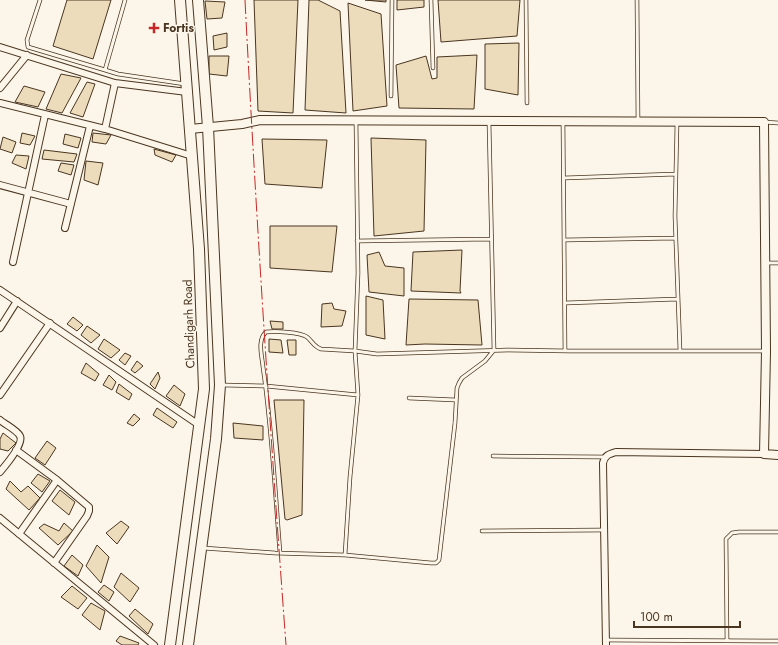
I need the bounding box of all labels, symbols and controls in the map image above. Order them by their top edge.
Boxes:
place label: Fortis [163,19,194,37]
marker: Fortis [148,22,160,34]
street label: Chandigarh Road [178,279,200,369]
scale bar [634,603,740,629]
text: 100 m [640,608,673,626]

